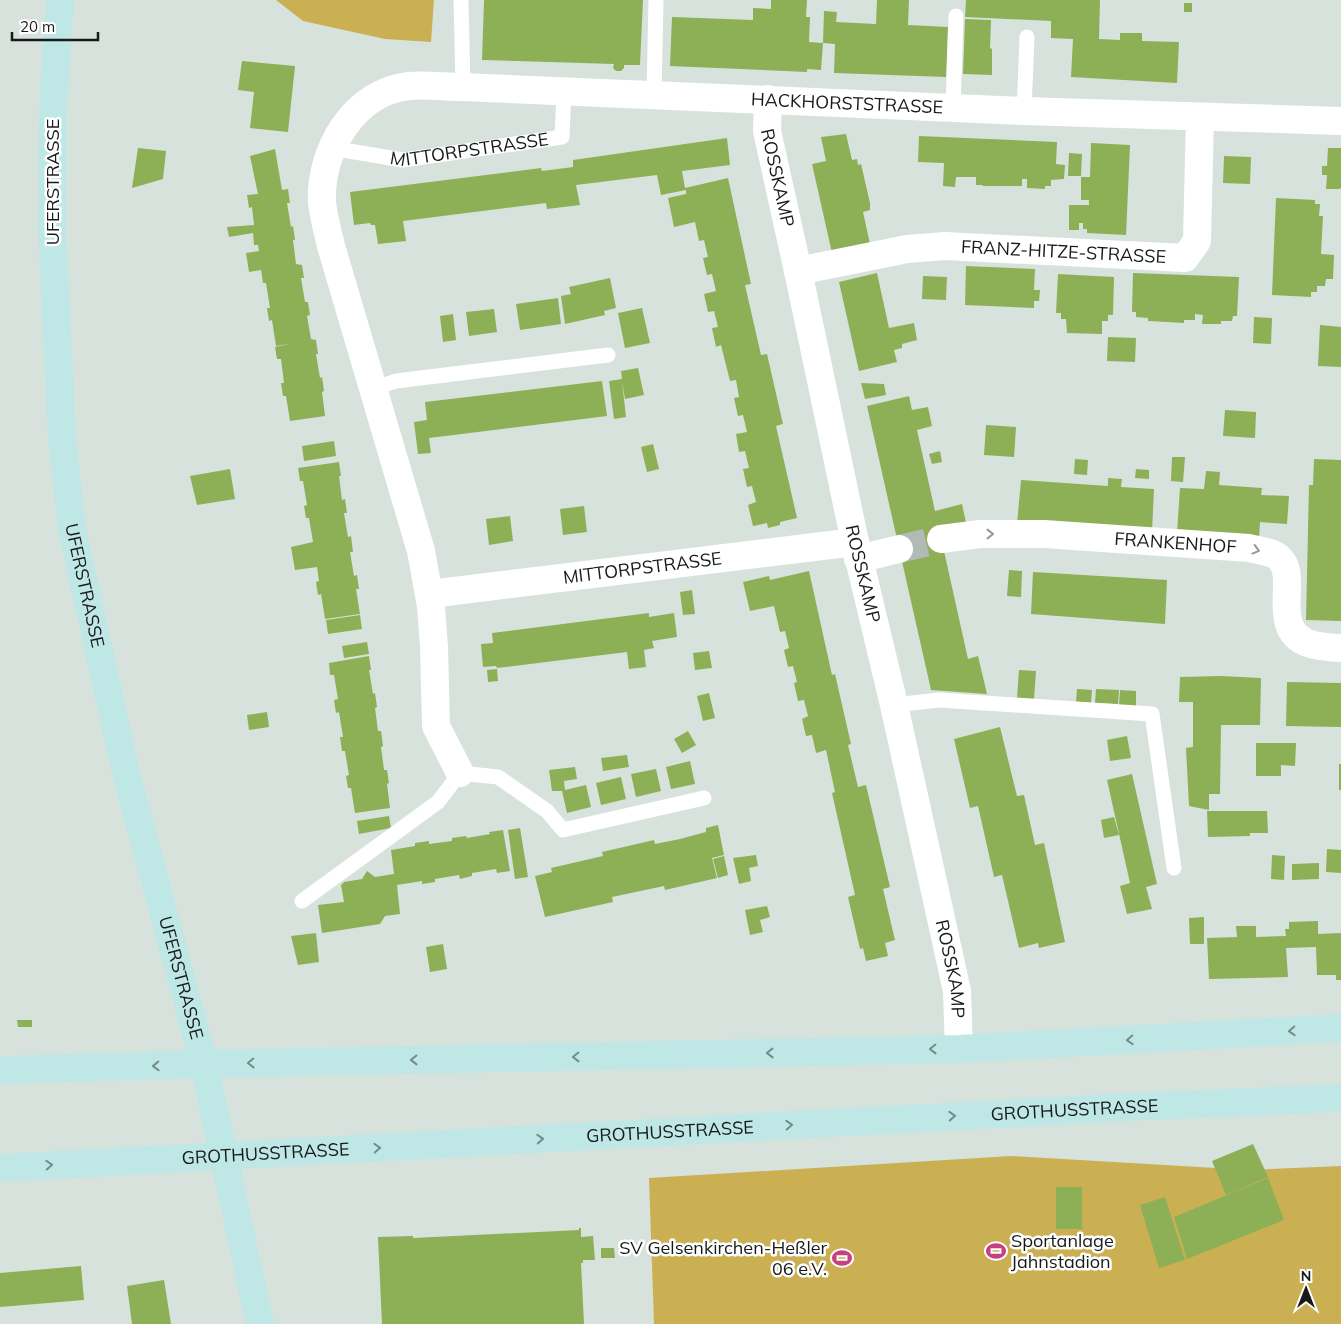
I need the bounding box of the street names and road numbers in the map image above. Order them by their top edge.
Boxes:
street label: HACKHORSTSTRASSE [751,87,944,119]
street label: UFERSTRASSE [41,119,64,245]
street label: ROSSKAMP [756,126,800,229]
street label: MITTORPSTRASSE [389,127,550,171]
street label: FRANZ-HITZE-STRASSE [960,235,1167,268]
street label: UFERSTRASSE [60,521,110,650]
street label: ROSSKAMP [841,523,886,625]
street label: FRANKENHOF [1114,527,1237,558]
street label: MITTORPSTRASSE [562,546,723,589]
street label: UFERSTRASSE [154,913,209,1042]
street label: ROSSKAMP [931,917,970,1019]
street label: GROTHUSSTRASSE [990,1094,1159,1125]
street label: GROTHUSSTRASSE [586,1115,754,1147]
street label: GROTHUSSTRASSE [181,1137,350,1169]

